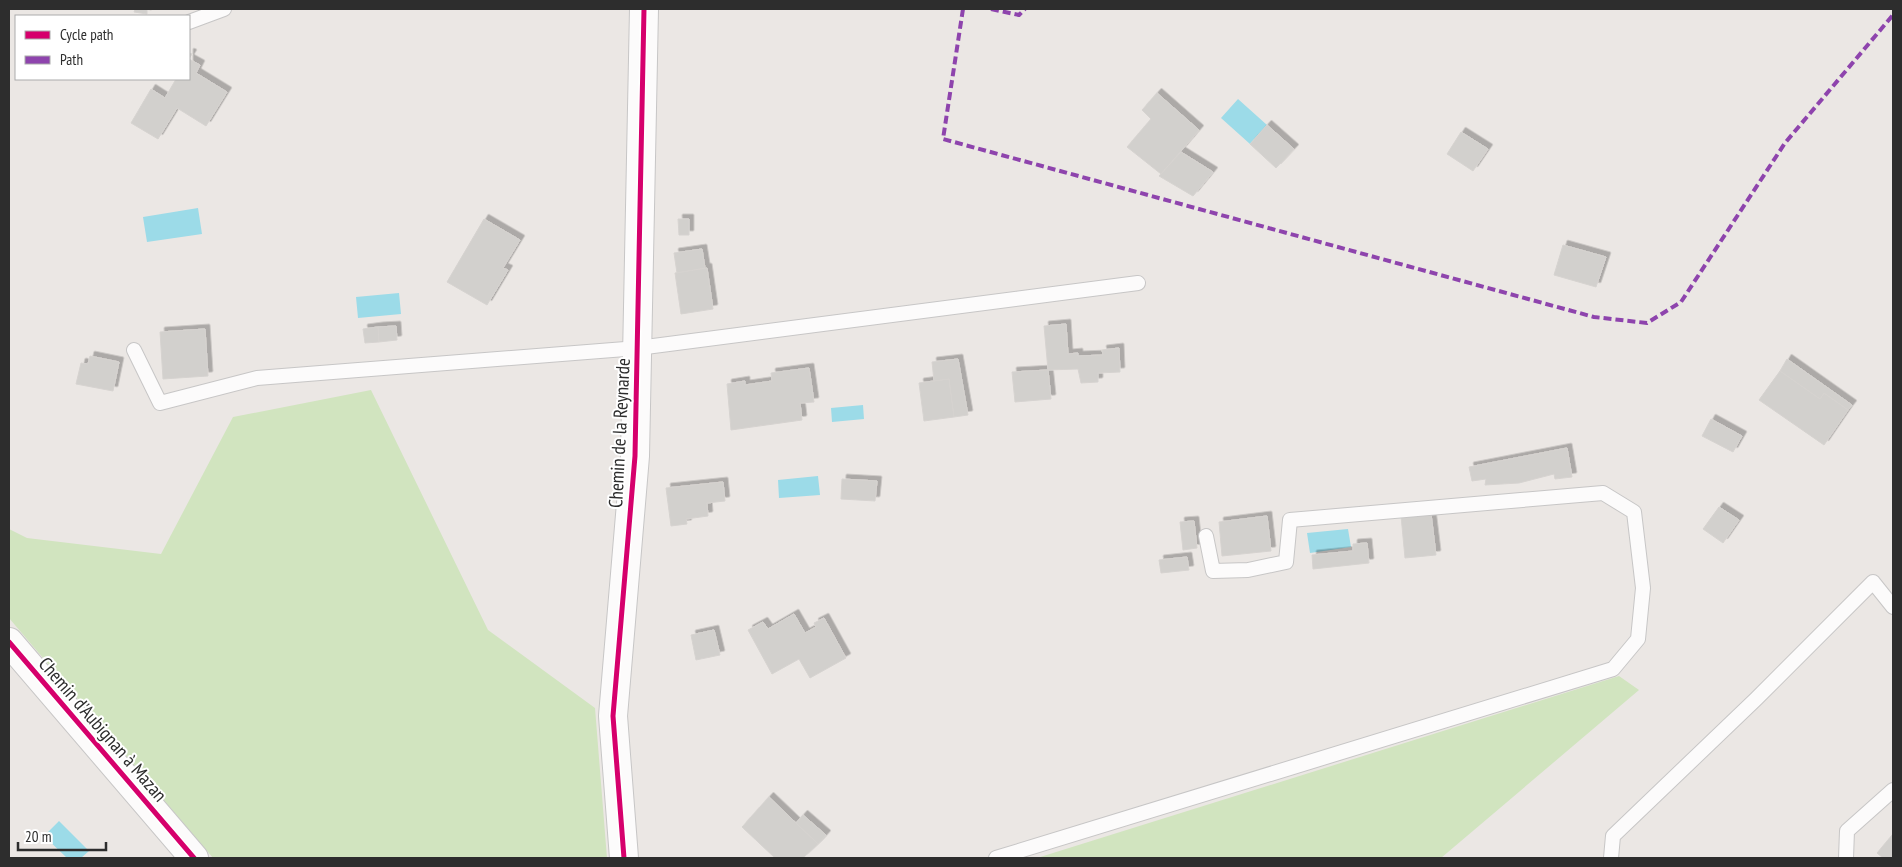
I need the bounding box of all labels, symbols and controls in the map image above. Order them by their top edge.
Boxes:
legend [15,15,190,80]
text: Cycle path [60,25,113,44]
text: Path [60,50,83,69]
street label: Chemin de la Reynarde [603,357,635,509]
street label: Chemin d'Aubignan à Mazan [34,652,172,806]
scale bar [18,820,105,852]
text: 20 m [25,827,51,846]

